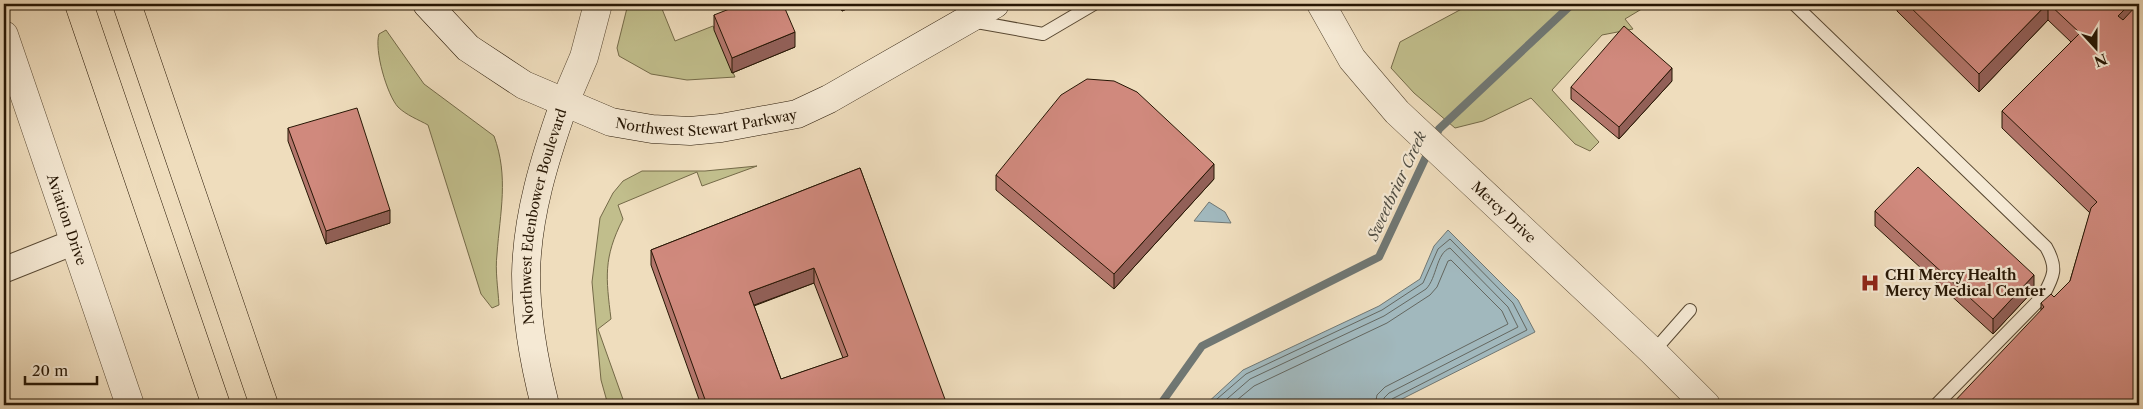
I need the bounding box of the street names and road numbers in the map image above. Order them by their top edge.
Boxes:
street label: Northwest Stewart Parkway [614,105,799,140]
street label: Northwest Edenbower Boulevard [517,106,571,326]
street label: Aviation Drive [43,171,91,268]
street label: Mercy Drive [1468,177,1540,247]

